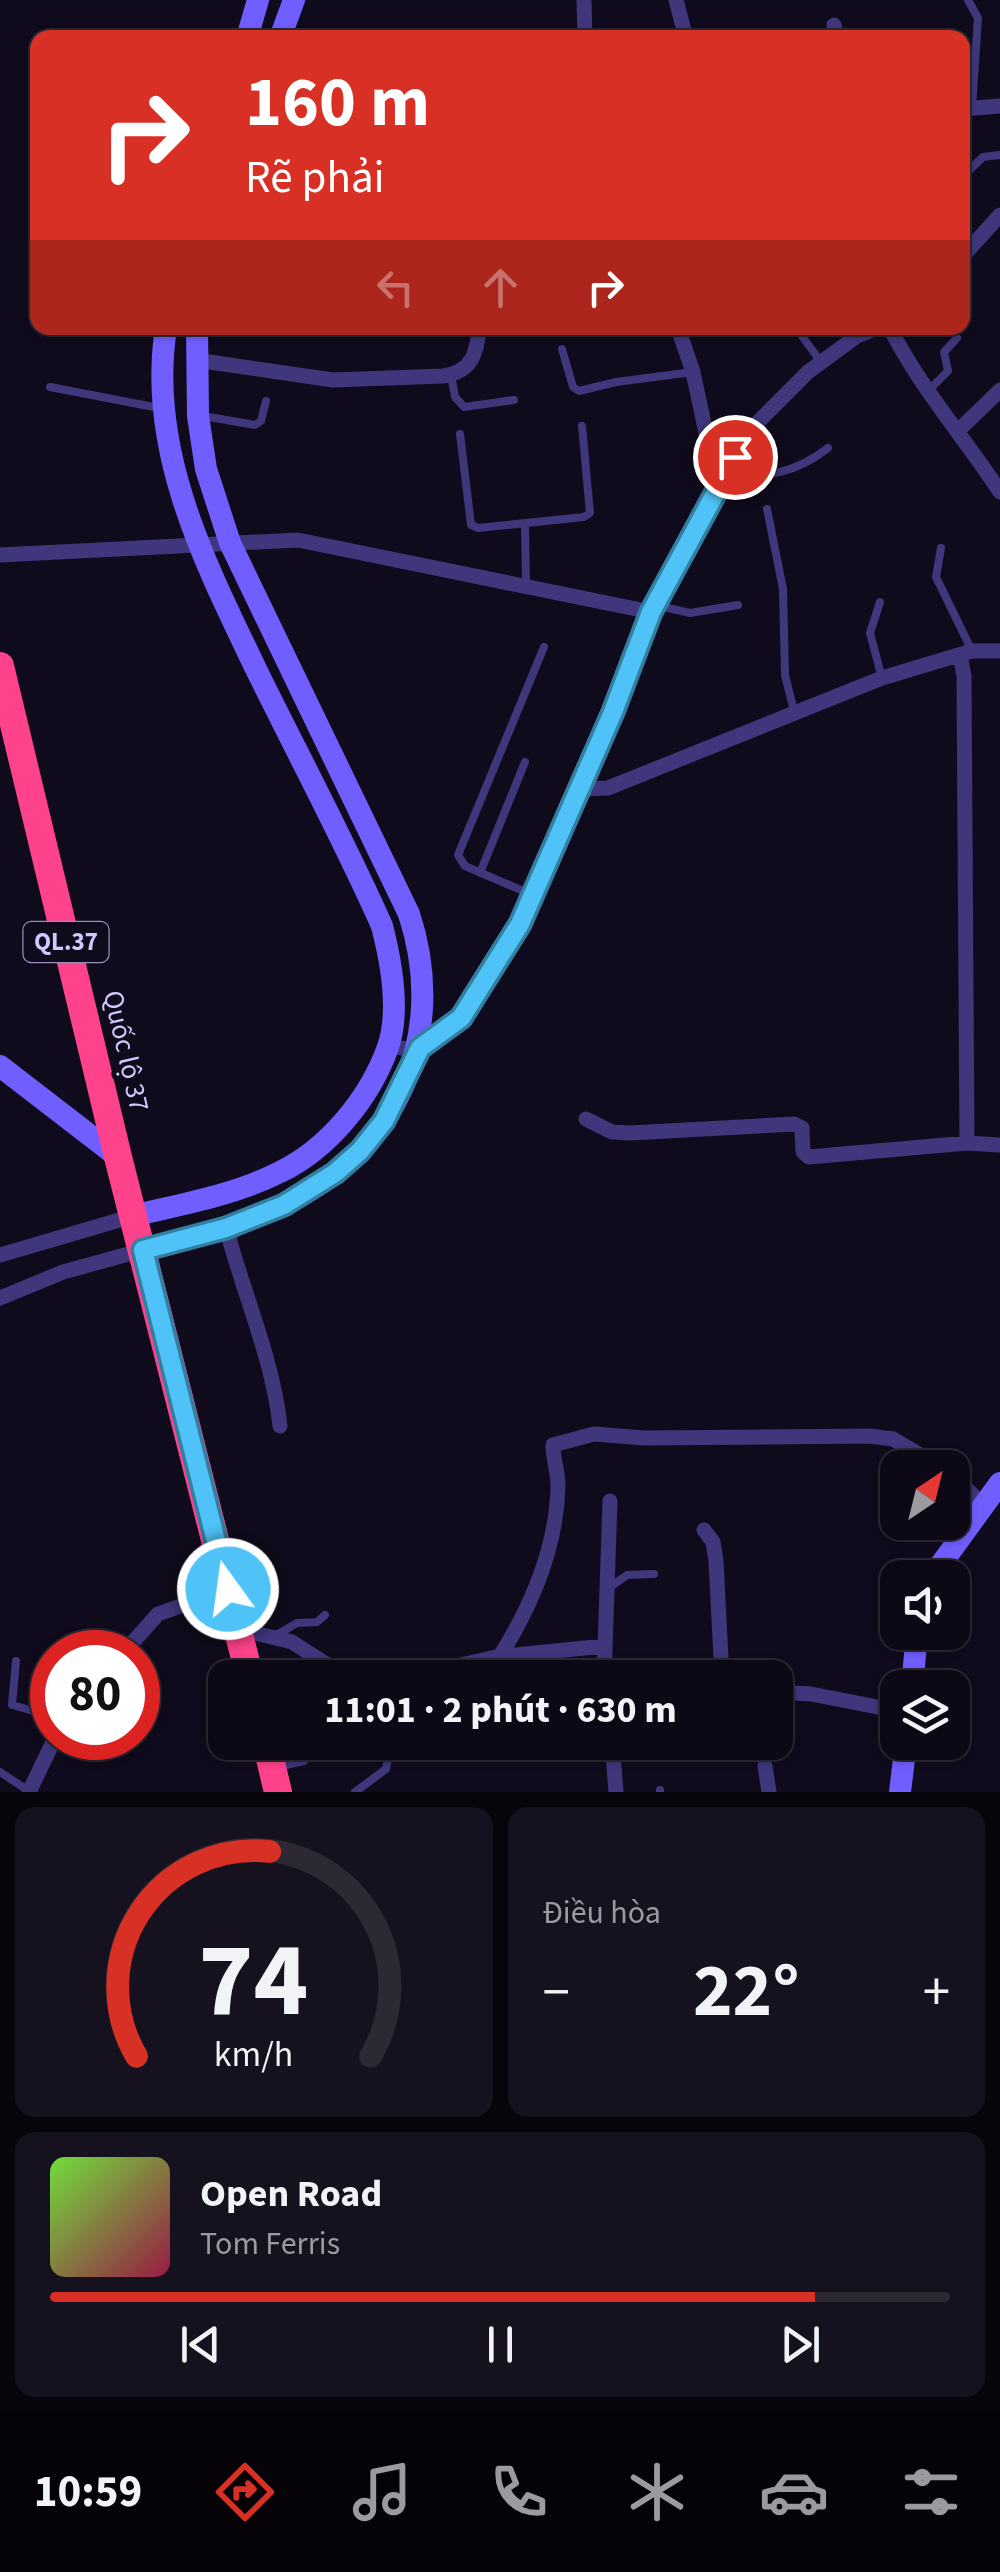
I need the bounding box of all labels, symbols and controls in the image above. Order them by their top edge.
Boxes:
text: 160 m [245,53,430,153]
icon: right [80,70,210,200]
text: Rẽ phải [245,146,385,210]
icon: left [368,260,423,315]
icon: ahead [473,260,528,315]
icon: right [578,260,633,315]
pin [693,415,778,500]
icon: arrive [708,430,763,485]
road number: QL.37 [23,922,108,962]
street label: Quốc lộ 37 [93,987,159,1115]
north arrow [880,1450,970,1540]
map controls [880,1450,970,1760]
position arrow [176,1537,280,1641]
button: sound [880,1560,970,1650]
speed limit sign: 80 [30,1630,160,1760]
button: layers [880,1670,970,1760]
text: 11:01 · 2 phút · 630 m [324,1683,677,1737]
text: Điều hòa [543,1890,661,1936]
text: 74 [199,1908,309,2056]
text: 22° [693,1938,800,2045]
text: − [543,1954,570,2032]
text: + [923,1954,950,2032]
text: km/h [214,2029,293,2080]
text: Open Road [200,2167,382,2221]
text: Tom Ferris [200,2221,340,2267]
icon: previous [173,2317,228,2372]
icon: pause [473,2317,528,2372]
icon: next [773,2317,828,2372]
icon: directions [210,2457,280,2527]
icon: music [347,2457,417,2527]
icon: phone [484,2457,554,2527]
icon: climate [622,2457,692,2527]
icon: car [759,2457,829,2527]
icon: filters [896,2457,966,2527]
text: 10:59 [34,2460,142,2524]

